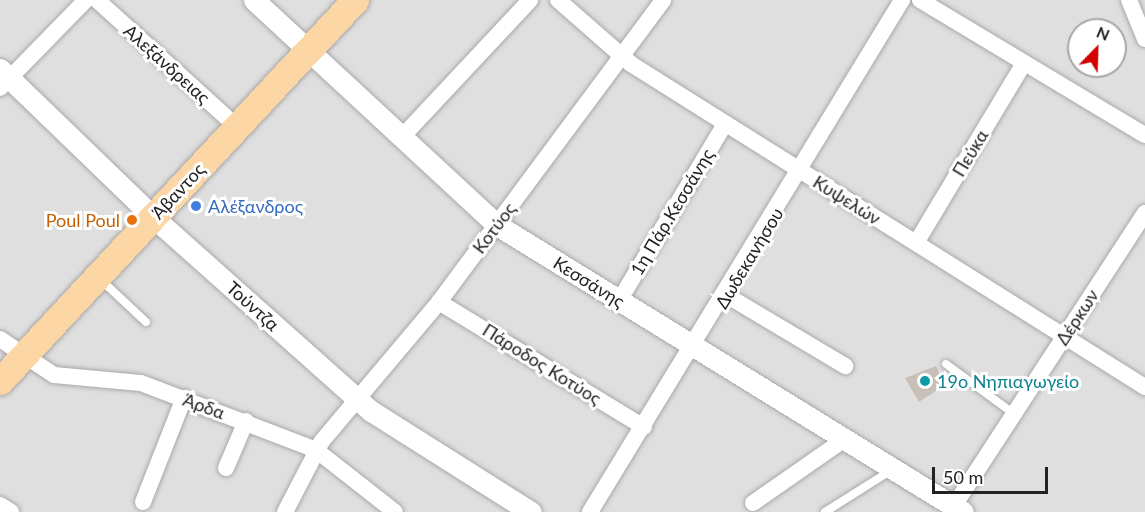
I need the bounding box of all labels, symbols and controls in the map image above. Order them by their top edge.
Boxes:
north arrow [1067,18,1127,78]
street label: Αλεξάνδρειας [120,20,214,108]
text: N [1094,22,1113,44]
street label: Πεύκα [948,126,992,180]
street label: 1η Πάρ.Κεσσάνης [626,145,718,279]
street label: Άβαντος [147,159,209,223]
street label: Κυψελών [809,171,885,229]
place label: Αλέξανδρος [208,195,303,217]
street label: Κοτύος [468,198,520,258]
marker: Αλέξανδρος [189,199,203,213]
street label: Δωδεκανήσου [710,204,788,312]
place label: Poul Poul [46,209,120,231]
marker: Poul Poul [125,213,139,227]
street label: Κεσσάνης [549,252,629,312]
street label: Τούντζα [222,277,284,335]
street label: Δέρκων [1051,285,1103,349]
street label: Πάροδος Κοτύος [479,319,605,409]
place label: 19ο Νηπιαγωγείο [937,370,1079,392]
marker: 19ο Νηπιαγωγείο [918,374,932,388]
street label: Άρδα [180,389,228,423]
scale bar [935,455,1050,493]
text: 50 m [943,466,983,488]

